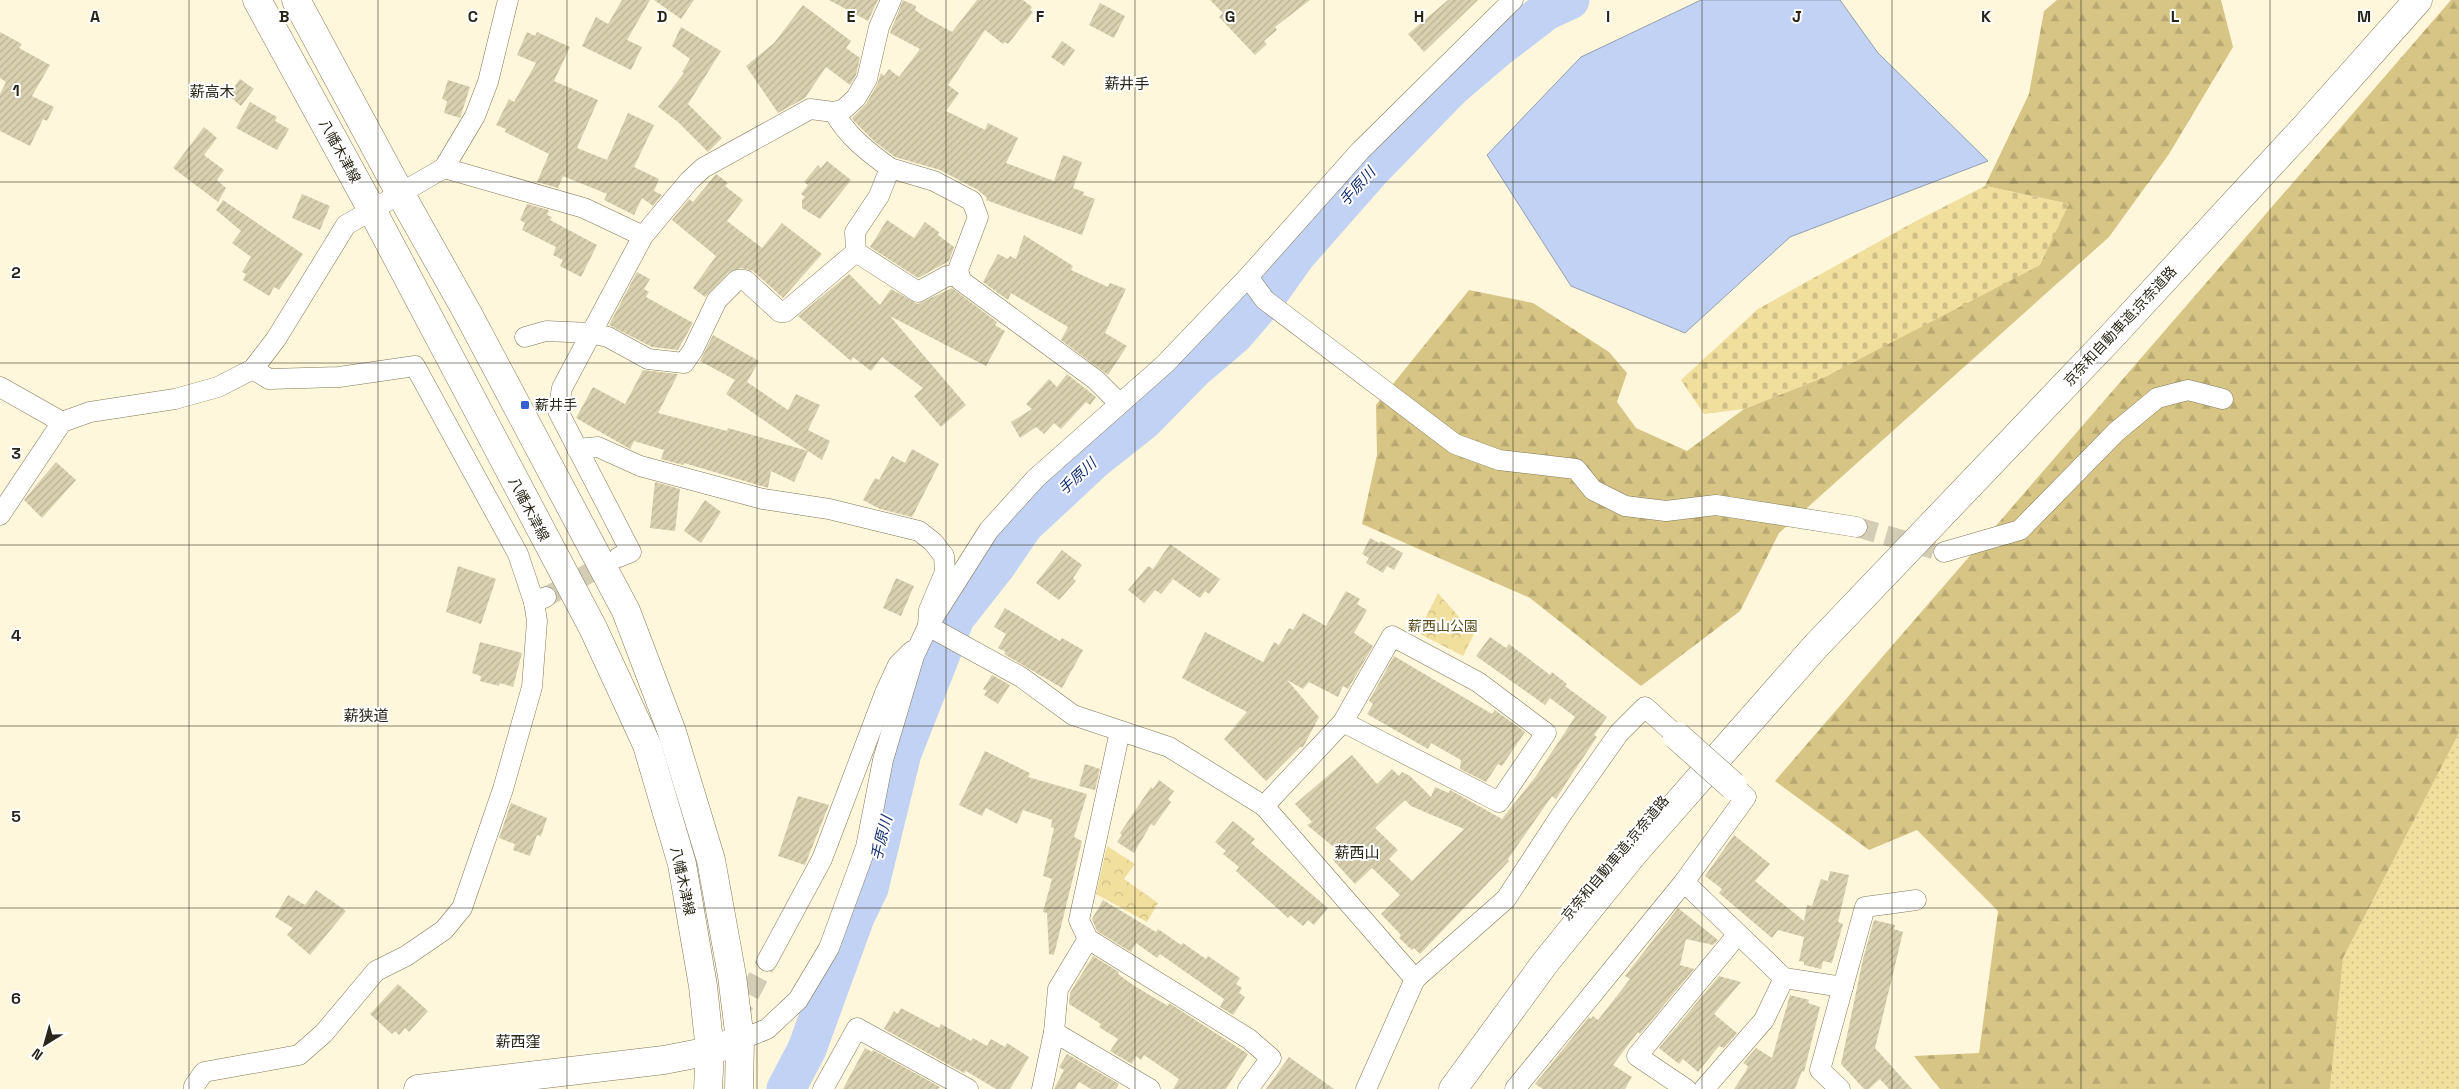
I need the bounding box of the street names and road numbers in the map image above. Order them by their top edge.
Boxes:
street label: 八幡木津線 [315,116,365,186]
street label: 京奈和自動車道;京奈道路 [2060,262,2180,390]
street label: 八幡木津線 [505,474,553,544]
street label: 京奈和自動車道;京奈道路 [1557,792,1673,924]
street label: 八幡木津線 [667,845,699,917]

